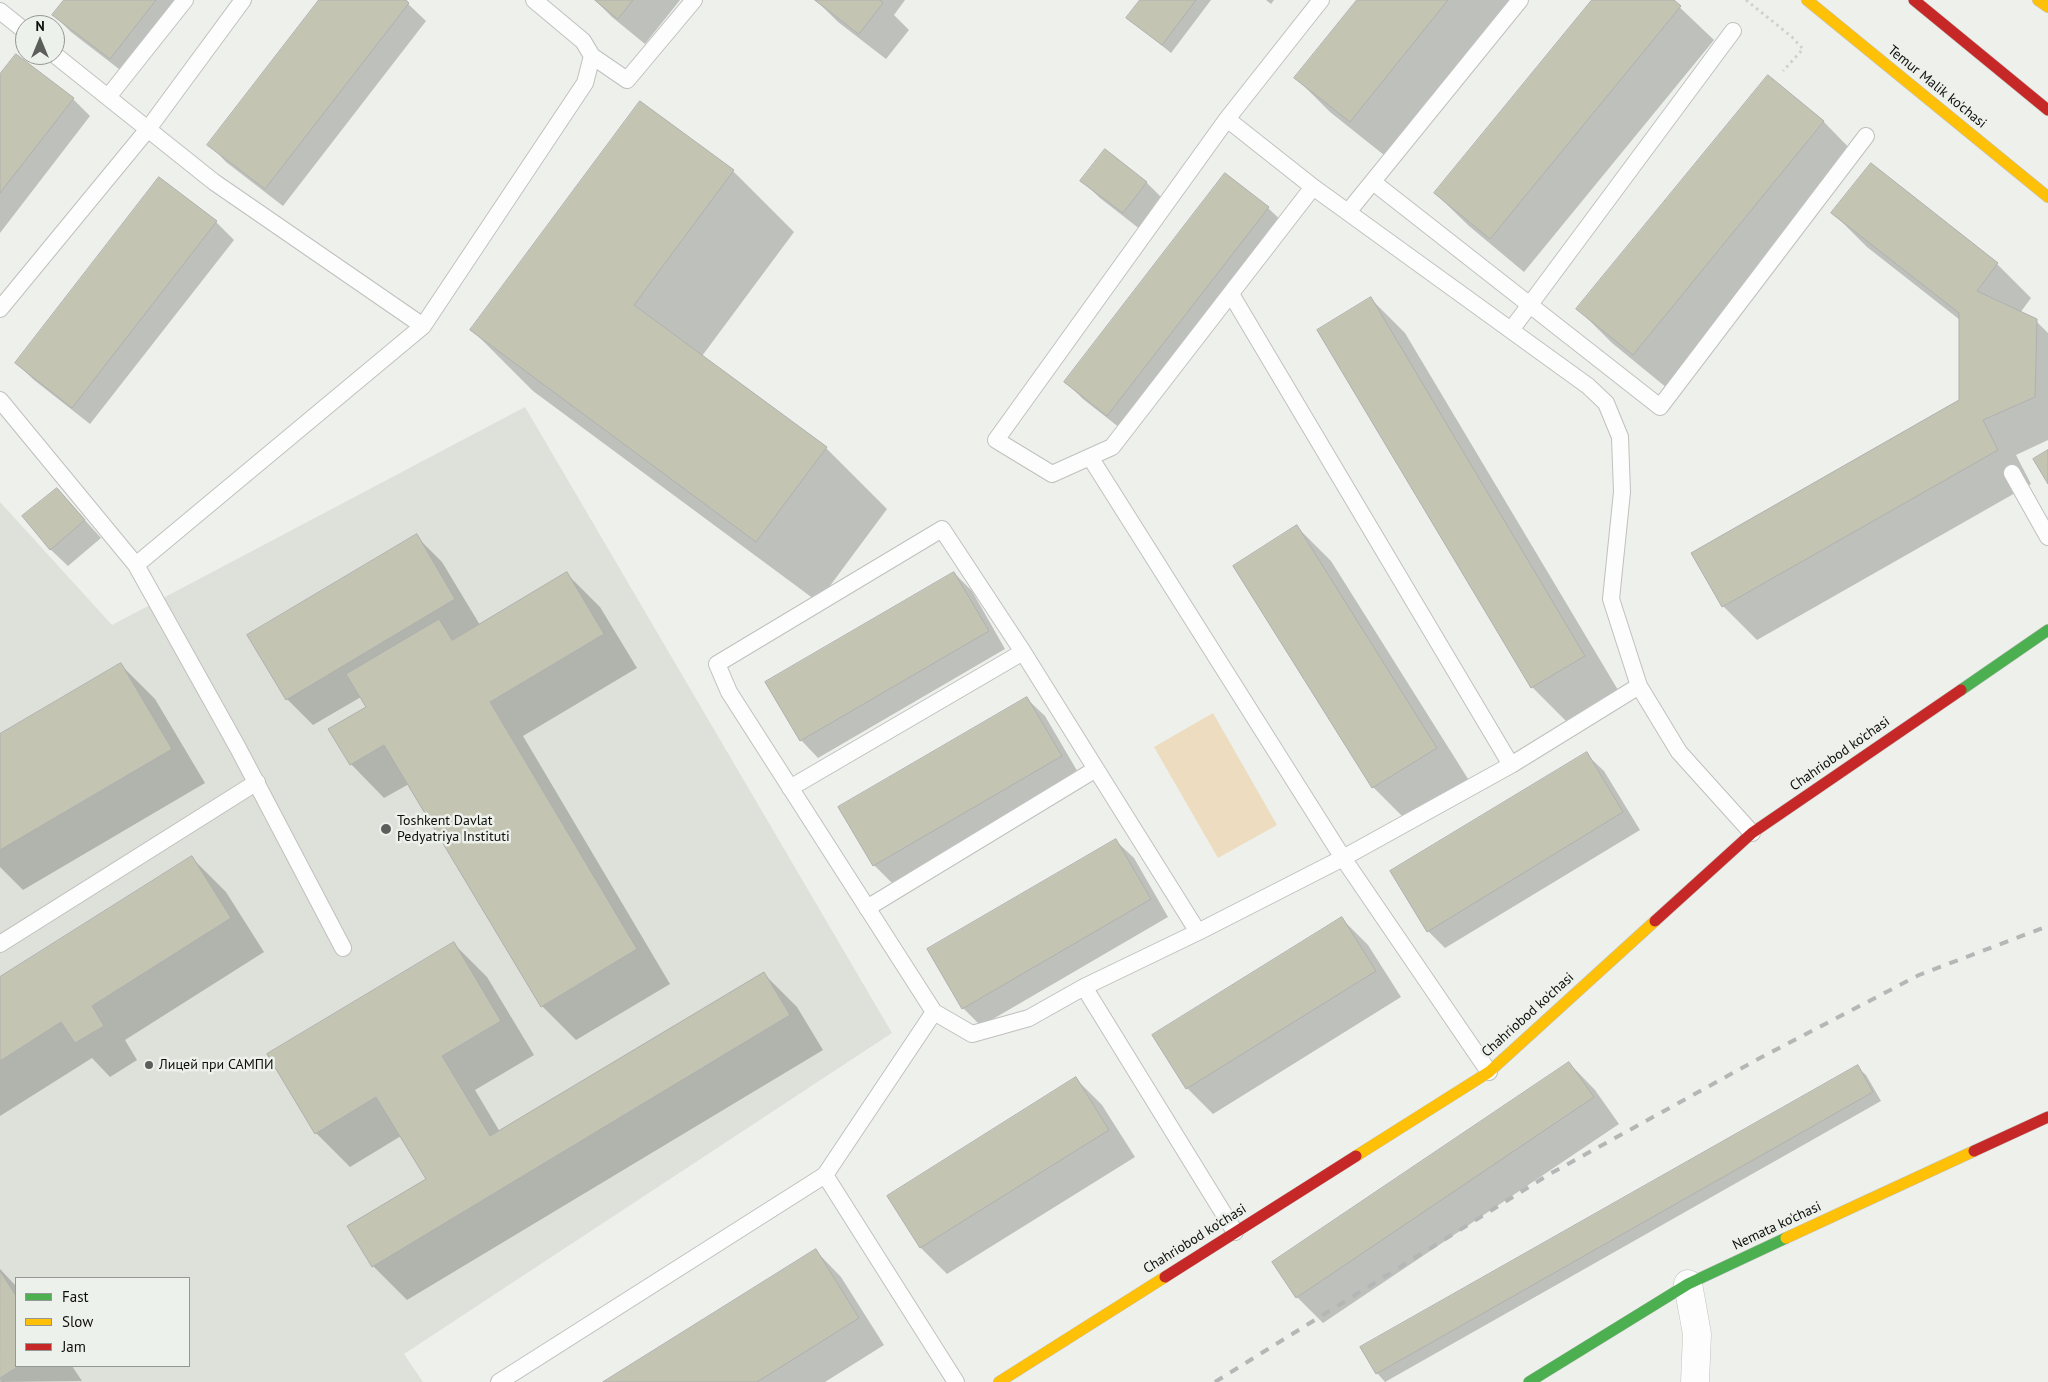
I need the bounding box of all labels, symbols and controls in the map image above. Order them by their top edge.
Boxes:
north arrow [15,15,65,65]
text: N [35,17,45,35]
street label: Temur Malik ko'chasi [1884,42,1990,132]
street label: Chahriobod ko'chasi [1787,713,1893,795]
place label: Toshkent Davlat Pedyatriya Instituti [397,813,510,846]
marker: Toshkent Davlat Pedyatriya Instituti [379,822,393,836]
street label: Chahriobod ko'chasi [1478,969,1578,1061]
place label: Лицей при САМПИ [159,1057,274,1073]
marker: Лицей при САМПИ [143,1059,155,1071]
street label: Nemata ko'chasi [1730,1198,1824,1254]
street label: Chahriobod ko'chasi [1140,1201,1250,1277]
legend [15,1277,190,1367]
text: Fast [62,1287,89,1306]
text: Slow [62,1312,93,1331]
text: Jam [62,1337,86,1356]

